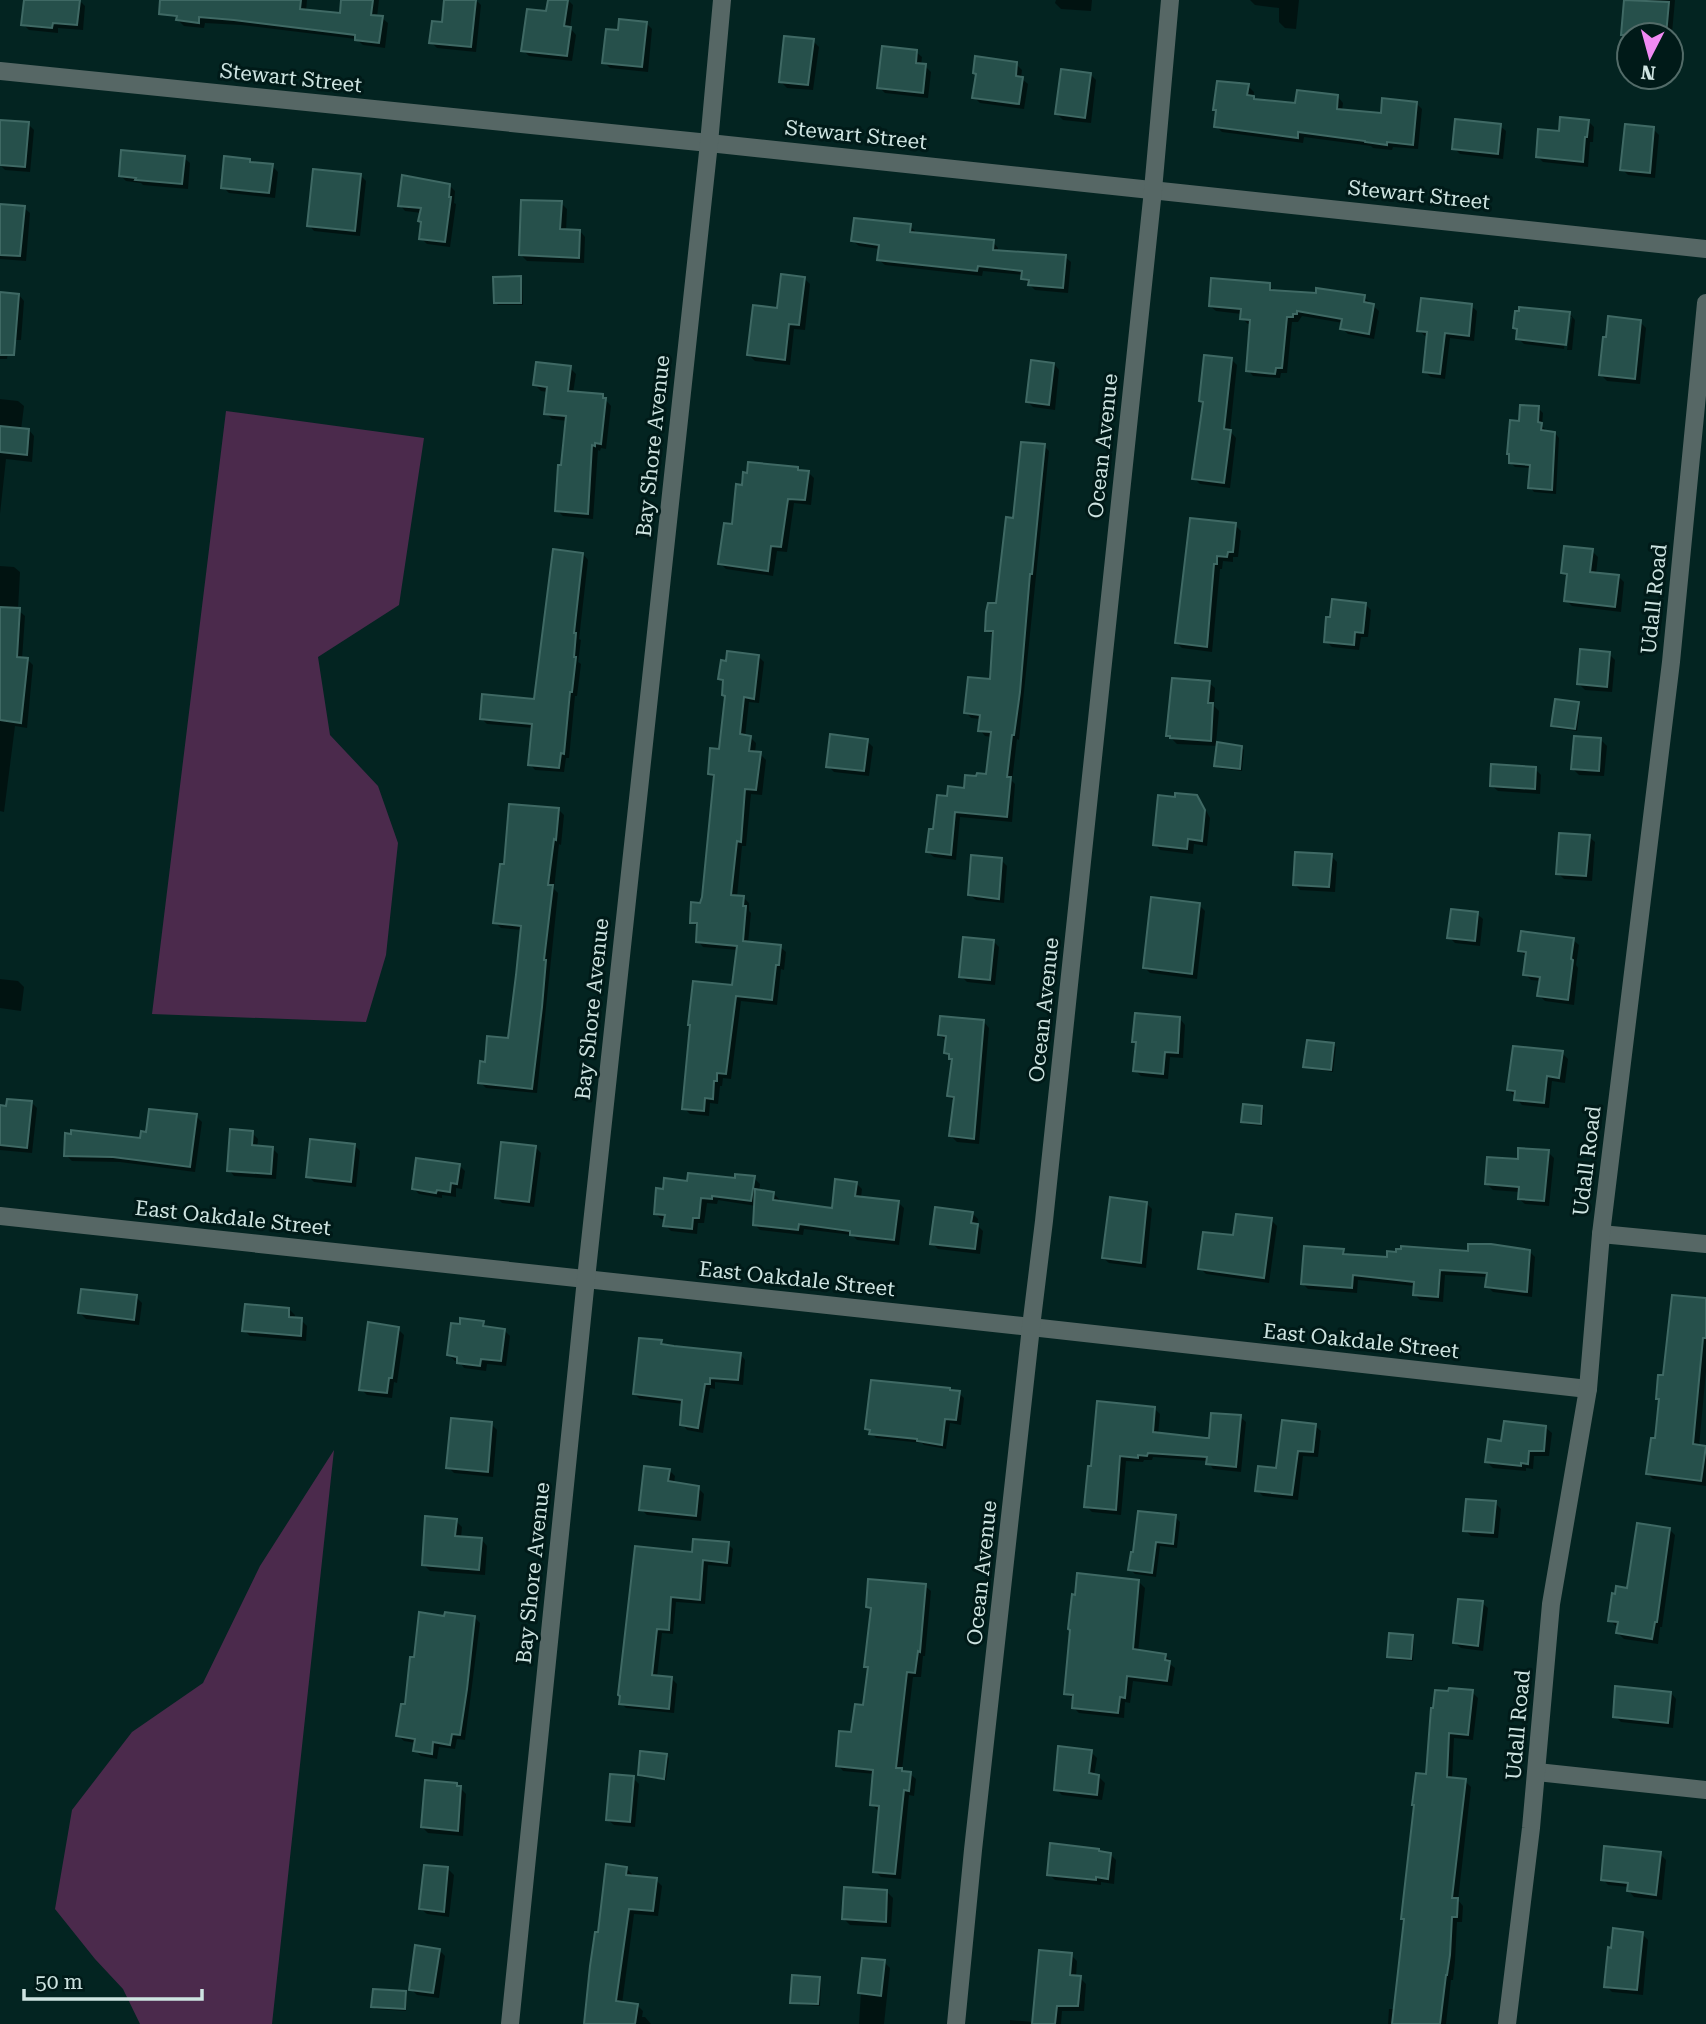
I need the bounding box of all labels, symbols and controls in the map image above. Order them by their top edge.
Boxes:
north arrow [1615,21,1685,91]
street label: Stewart Street [219,59,363,97]
text: N [1639,60,1657,85]
street label: Stewart Street [784,116,928,154]
street label: Stewart Street [1347,176,1491,214]
street label: Bay Shore Avenue [632,354,674,538]
street label: Ocean Avenue [1083,372,1123,520]
street label: Udall Road [1636,542,1672,655]
street label: Bay Shore Avenue [571,917,613,1101]
street label: Ocean Avenue [1024,936,1064,1084]
street label: Udall Road [1568,1104,1606,1218]
street label: East Oakdale Street [134,1196,332,1240]
street label: East Oakdale Street [698,1257,896,1301]
street label: East Oakdale Street [1262,1319,1460,1363]
street label: Bay Shore Avenue [512,1481,554,1665]
street label: Ocean Avenue [962,1499,1002,1647]
street label: Udall Road [1501,1668,1535,1781]
scale bar [24,1958,203,2002]
text: 50 m [35,1970,83,1994]

